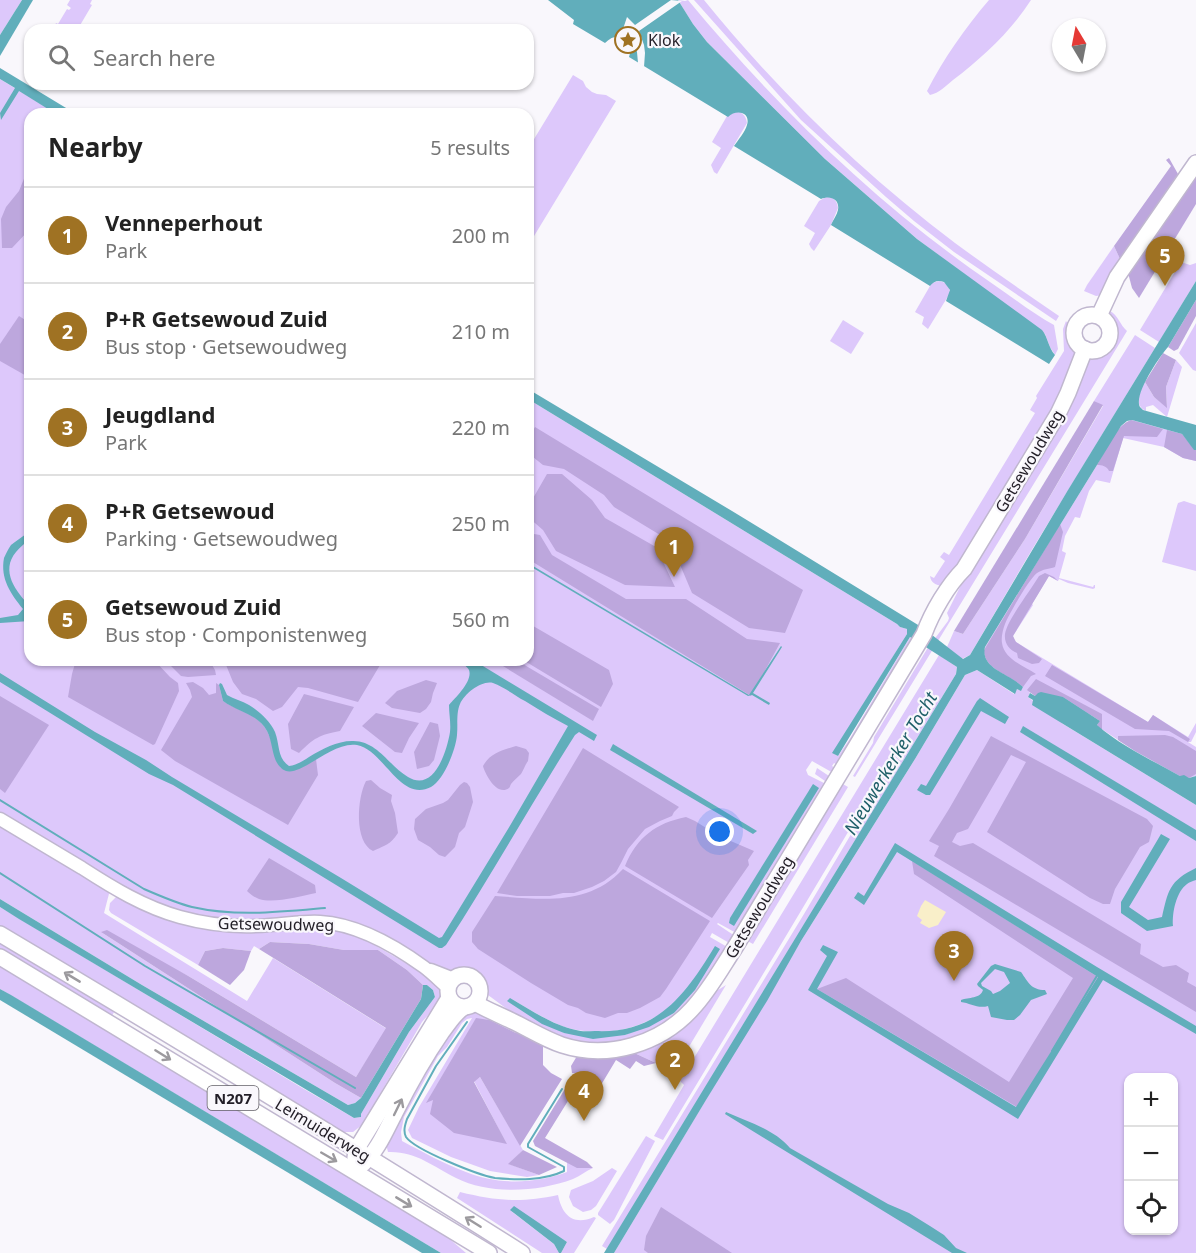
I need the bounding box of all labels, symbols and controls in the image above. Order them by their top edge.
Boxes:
north arrow [1052,18,1106,72]
search box [24,24,534,90]
place icon: Klok [613,25,643,55]
place label: Klok [648,29,681,51]
icon: search [45,41,78,74]
text: Search here [93,42,215,72]
text: Nearby [48,129,143,165]
text: 5 results [430,134,510,161]
text: Venneperhout [105,207,263,237]
text: 1 [62,222,73,249]
text: 200 m [452,222,510,249]
pin: 5 [1146,236,1184,286]
text: Park [105,237,147,264]
text: P+R Getsewoud Zuid [105,303,328,333]
text: 2 [62,318,73,345]
text: 210 m [452,318,510,345]
text: Bus stop · Getsewoudweg [105,333,347,360]
text: Jeugdland [105,399,215,429]
street label: Getsewoudweg [990,406,1068,516]
text: 3 [62,414,73,441]
text: 220 m [452,414,510,441]
text: Park [105,429,147,456]
text: P+R Getsewoud [105,495,275,525]
text: 4 [62,510,73,537]
text: 250 m [452,510,510,537]
text: Parking · Getsewoudweg [105,525,338,552]
pin: 1 [654,528,694,577]
text: Getsewoud Zuid [105,591,281,621]
text: 5 [62,606,73,633]
text: 560 m [452,606,510,633]
text: Bus stop · Componistenweg [105,621,367,648]
water label: Nieuwerkerker Tocht [838,686,943,839]
your location [705,817,734,846]
street label: Getsewoudweg [720,852,798,962]
street label: Getsewoudweg [218,912,334,936]
pin: 3 [934,932,974,981]
one-way arrow [64,971,81,983]
pin: 2 [656,1040,694,1090]
one-way arrow [154,1048,171,1061]
pin: 4 [564,1072,604,1121]
map controls [1124,1073,1178,1235]
button: + [1124,1073,1178,1127]
road number: N207 [208,1086,258,1110]
street label: Leimuiderweg [271,1093,375,1167]
one-way arrow [392,1098,404,1116]
button: − [1124,1127,1178,1181]
one-way arrow [320,1151,337,1163]
button: locate [1124,1181,1178,1235]
one-way arrow [395,1196,412,1208]
one-way arrow [465,1215,482,1227]

